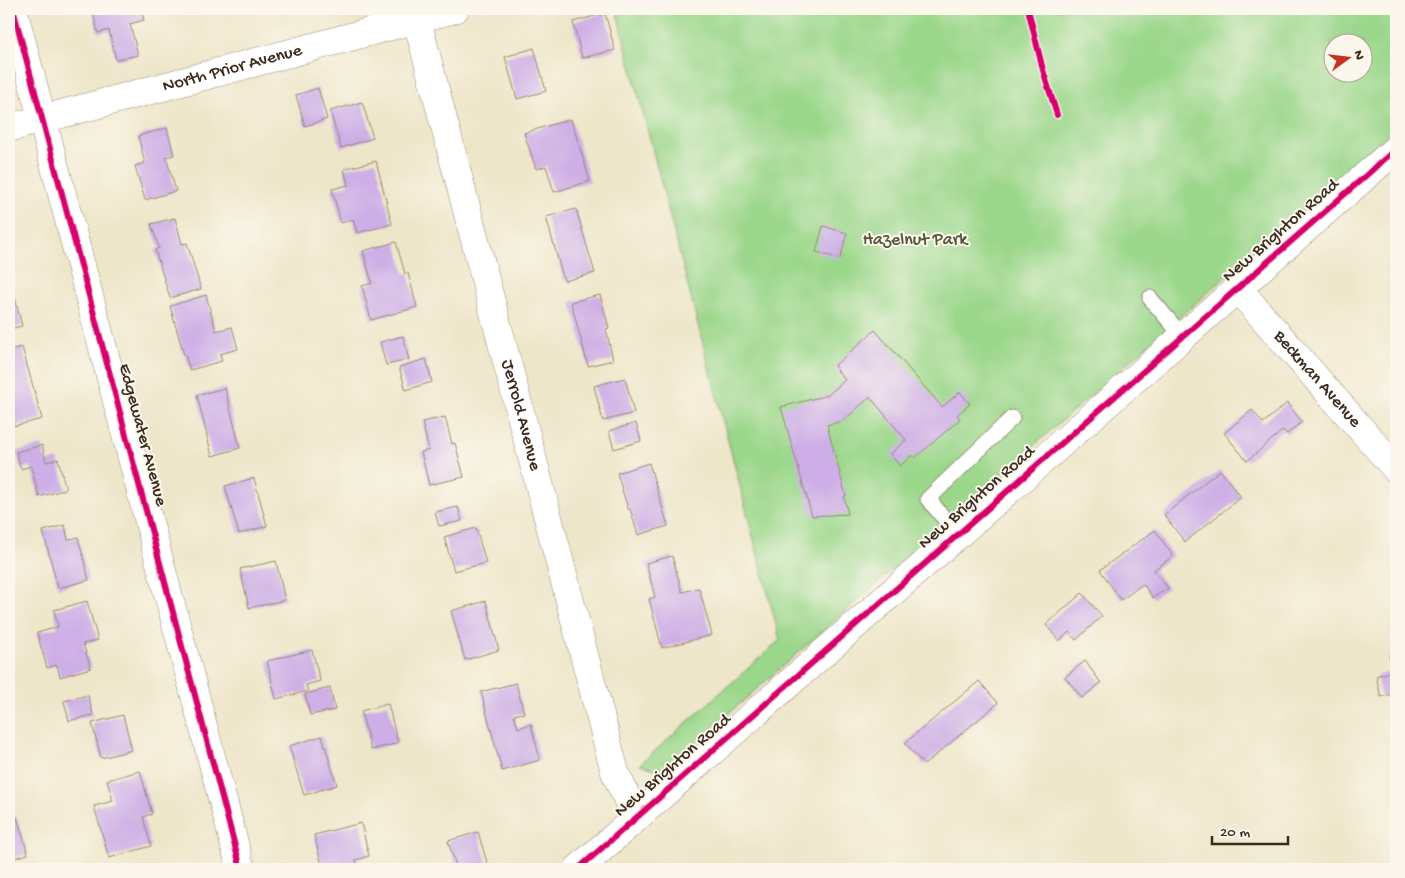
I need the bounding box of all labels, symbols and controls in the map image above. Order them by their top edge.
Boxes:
north arrow [1322,32,1372,82]
street label: North Prior Avenue [160,40,305,97]
text: N [1349,49,1368,62]
street label: New Brighton Road [1218,174,1345,287]
park label: Hazelnut Park [863,230,969,251]
street label: Beckman Avenue [1268,325,1366,433]
street label: Jerrold Avenue [496,357,546,474]
street label: Edgewater Avenue [113,361,171,509]
street label: New Brighton Road [914,441,1041,554]
street label: New Brighton Road [610,709,737,822]
scale bar [1212,813,1289,845]
text: 20 m [1220,824,1250,842]

